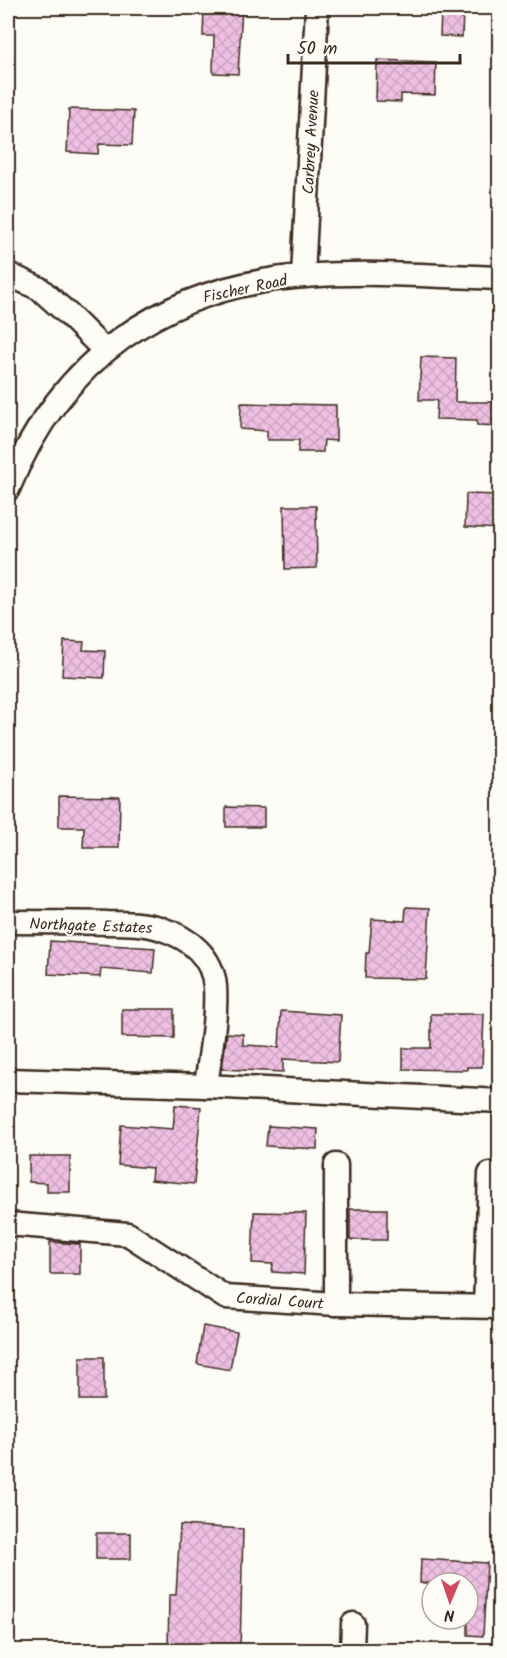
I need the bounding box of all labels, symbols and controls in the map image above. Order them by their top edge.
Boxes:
scale bar [288,27,460,65]
text: 50 m [297,35,337,64]
street label: Carbrey Avenue [296,89,327,195]
street label: Fischer Road [201,268,291,311]
street label: Northgate Estates [29,912,153,941]
street label: Cordial Court [235,1286,325,1317]
north arrow [420,1571,480,1631]
text: N [444,1602,455,1627]

